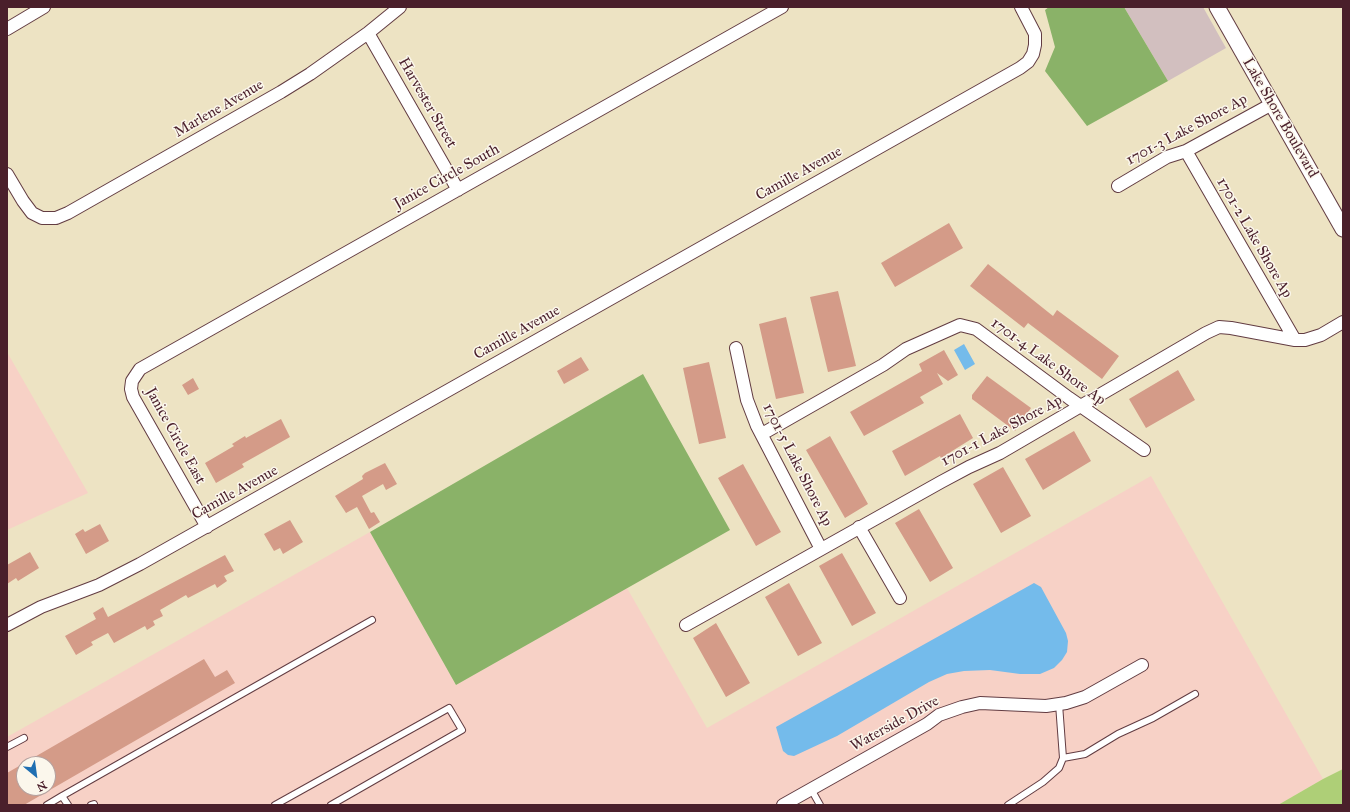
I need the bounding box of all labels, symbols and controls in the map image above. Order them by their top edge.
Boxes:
street label: Harvester Street [394,55,460,151]
street label: Lake Shore Boulevard [1238,55,1322,181]
street label: Marlene Avenue [171,76,267,142]
street label: 1701-3 Lake Shore Ap [1123,90,1251,170]
street label: Janice Circle South [391,141,503,213]
street label: Camille Avenue [753,143,845,205]
street label: 1701-2 Lake Shore Ap [1212,175,1296,301]
street label: Camille Avenue [471,302,563,364]
street label: 1701-4 Lake Shore Ap [987,314,1109,410]
street label: Janice Circle East [141,385,209,487]
street label: 1701-1 Lake Shore Ap [938,391,1066,471]
street label: 1701-5 Lake Shore Ap [758,400,836,530]
street label: Camille Avenue [189,462,281,524]
street label: Waterside Drive [848,692,942,756]
north arrow [16,756,56,796]
text: N [34,778,49,794]

